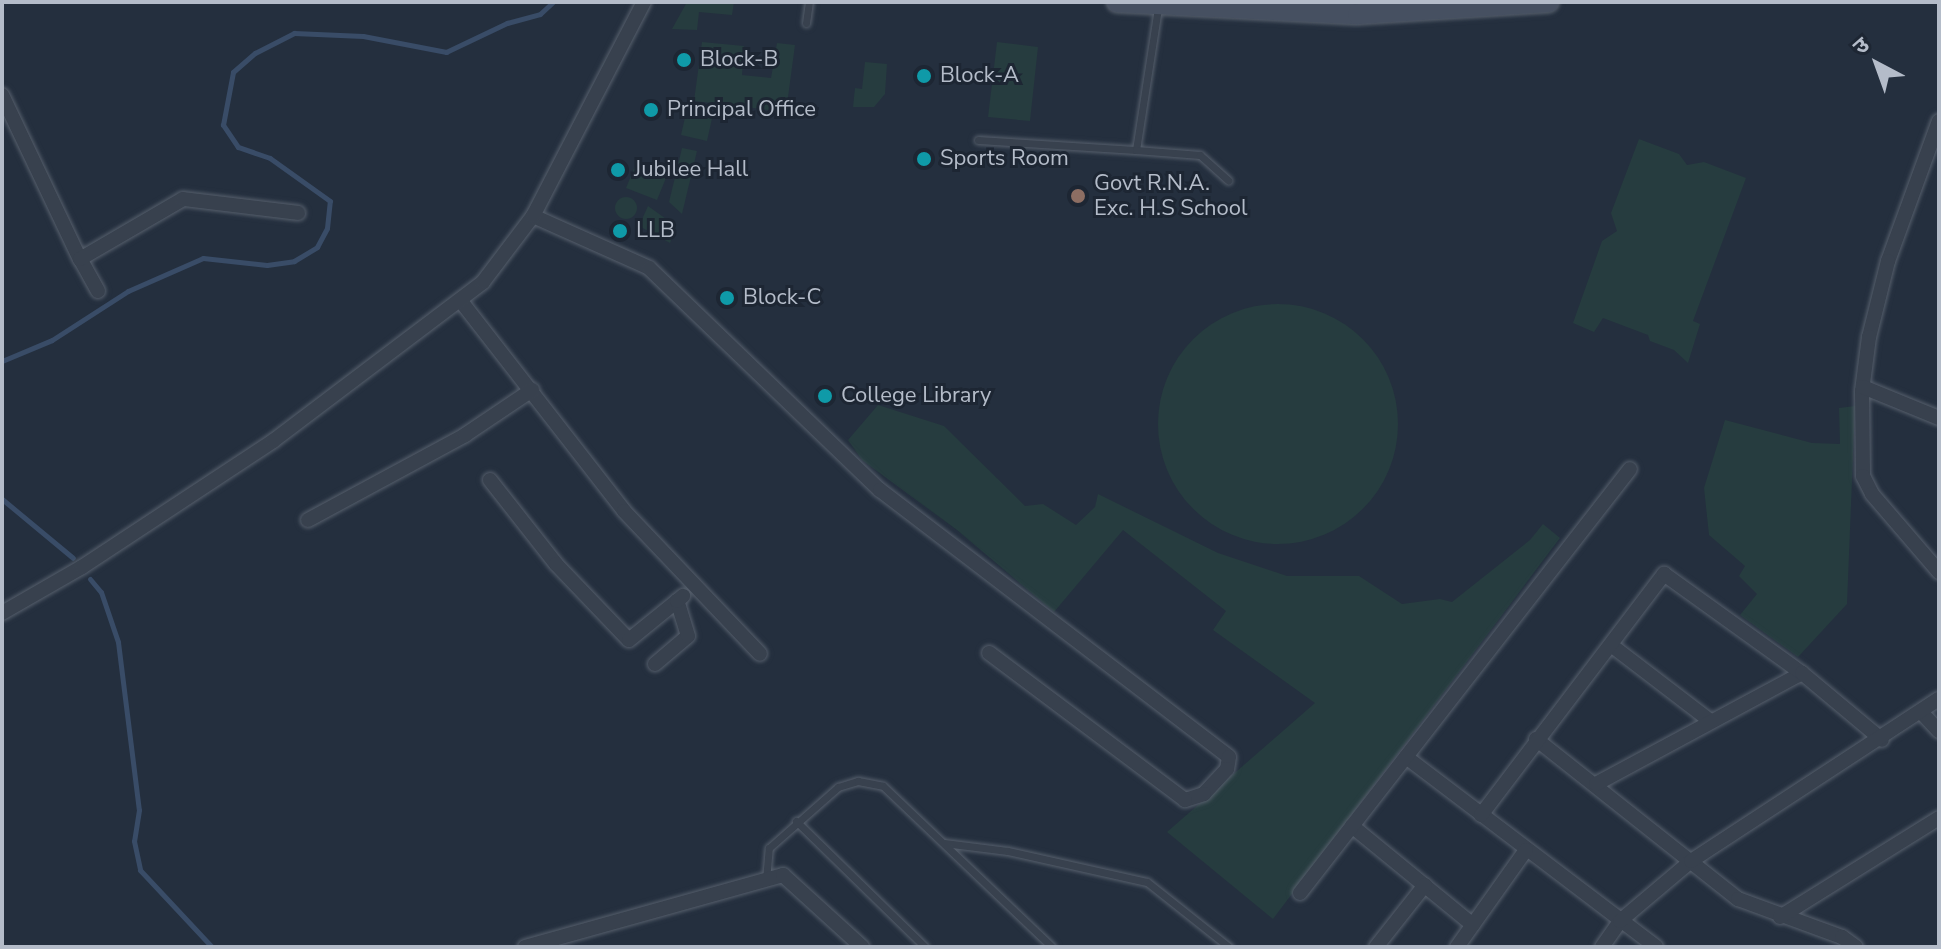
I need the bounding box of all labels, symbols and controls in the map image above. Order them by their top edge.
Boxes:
north arrow [1837,24,1917,104]
text: उ [1847,30,1876,61]
place label: Block-B [700,47,778,73]
marker: Block-B [675,51,693,69]
place label: Block-A [940,63,1019,89]
marker: Block-A [915,67,933,85]
place label: Principal Office [667,97,816,123]
marker: Principal Office [642,101,660,119]
place label: Sports Room [940,146,1069,172]
marker: Sports Room [915,150,933,168]
place label: Jubilee Hall [634,157,748,183]
marker: Jubilee Hall [609,161,627,179]
place label: Govt R.N.A. Exc. H.S School [1094,170,1248,222]
marker: Govt R.N.A. Exc. H.S School [1069,187,1087,205]
place label: LLB [636,218,675,244]
marker: LLB [611,222,629,240]
place label: Block-C [743,285,821,311]
marker: Block-C [718,289,736,307]
place label: College Library [841,383,991,409]
marker: College Library [816,387,834,405]

